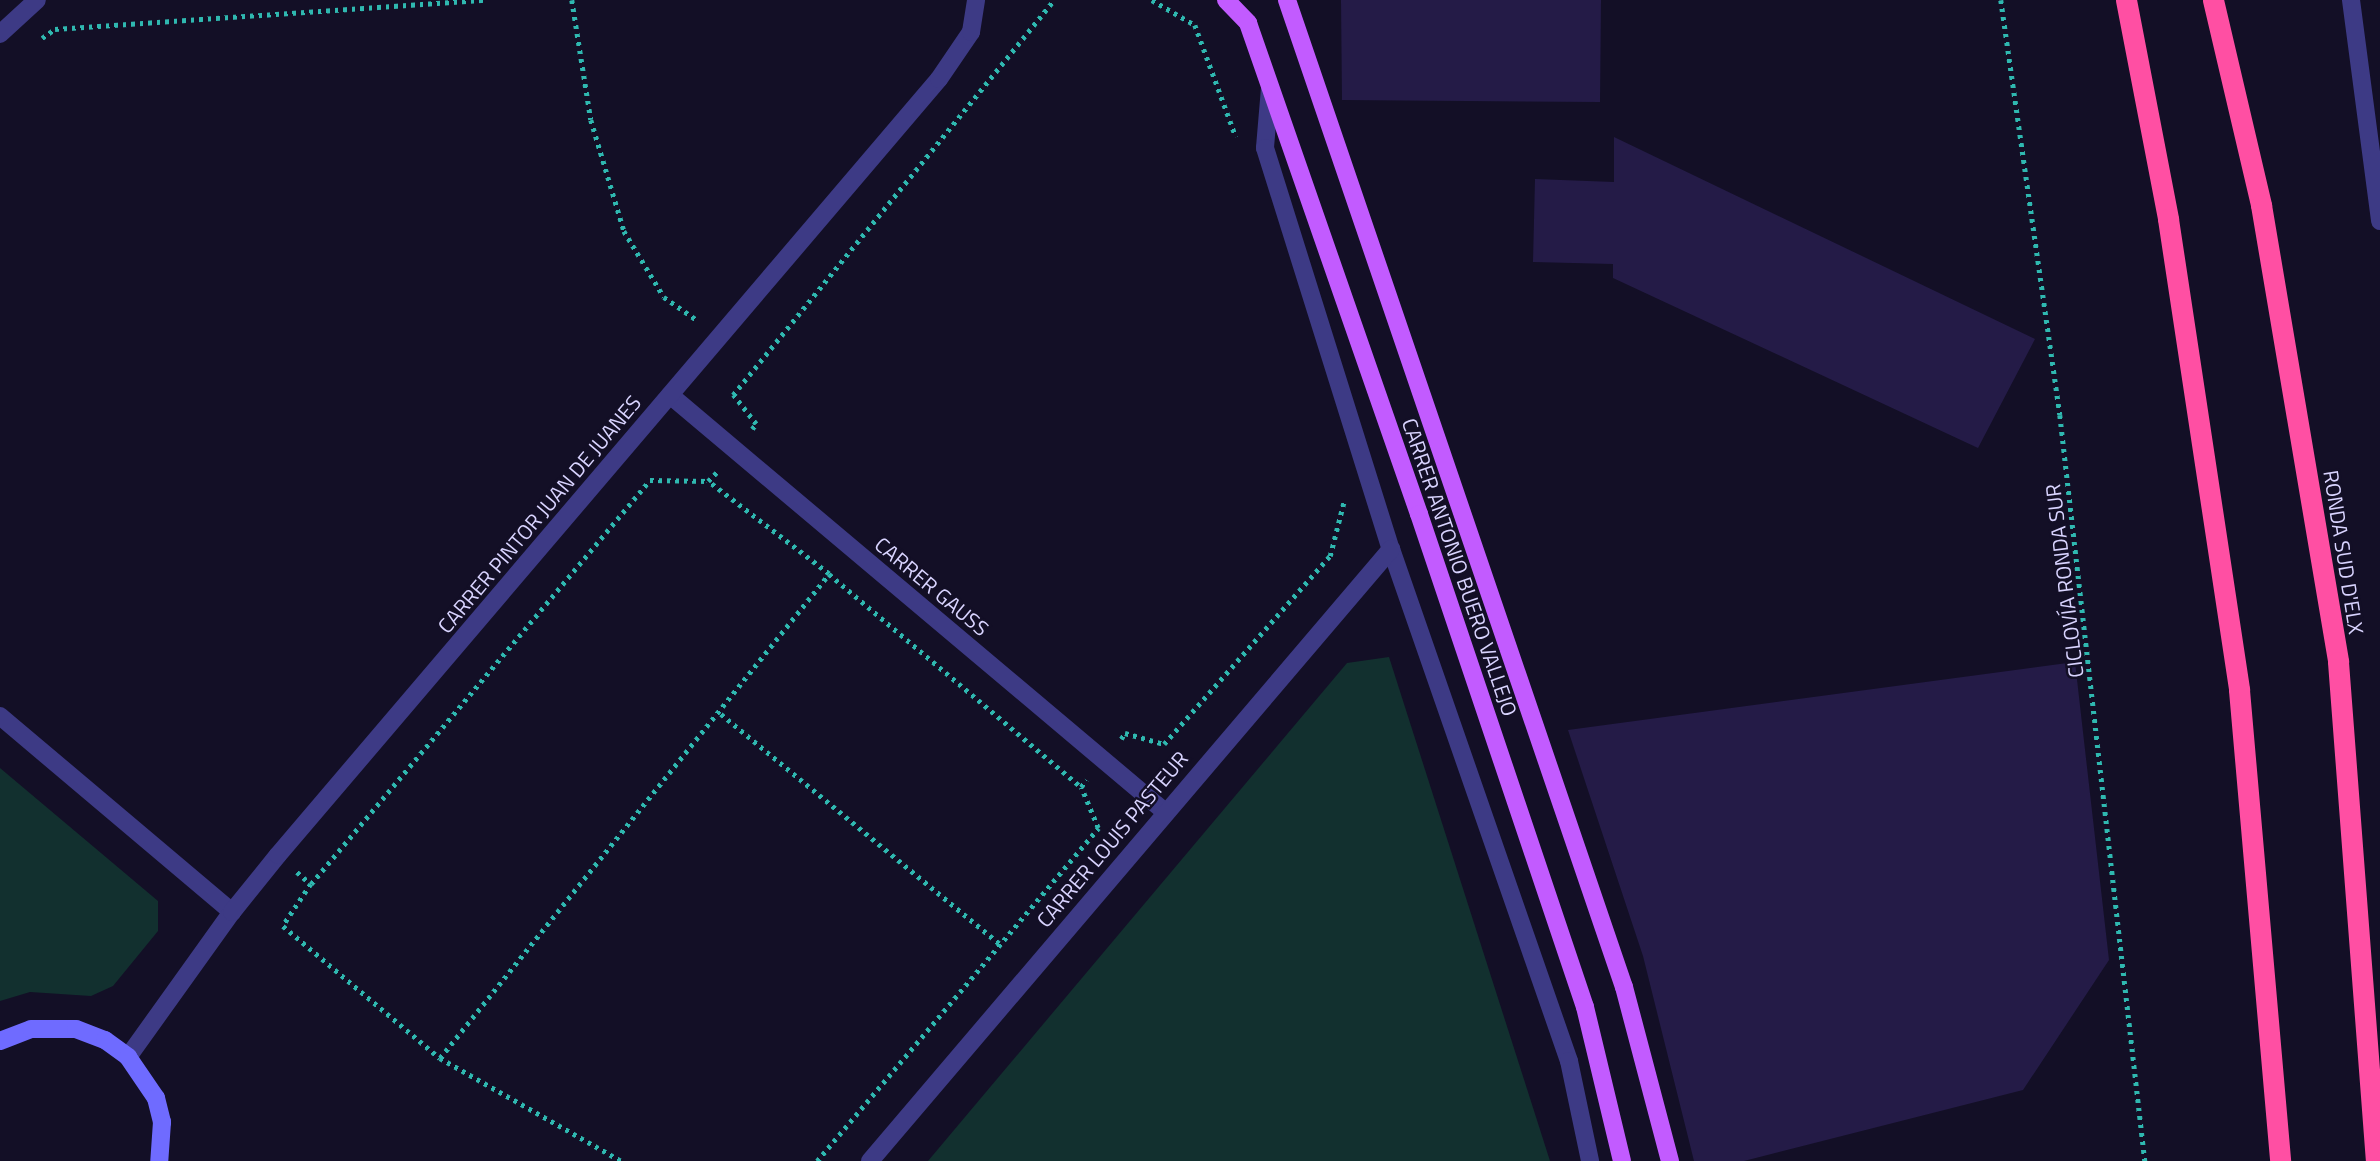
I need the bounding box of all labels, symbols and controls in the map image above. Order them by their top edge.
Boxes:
street label: CARRER PINTOR JUAN DE JUANES [432,390,646,638]
street label: CARRER ANTONIO BUERO VALLEJO [1397,415,1523,719]
street label: RONDA SUD D'ELX [2319,468,2369,636]
street label: CICLOVÍA RONDA SUR [2040,483,2088,679]
street label: CARRER GAUSS [870,531,994,641]
street label: CARRER LOUIS PASTEUR [1031,746,1193,932]

